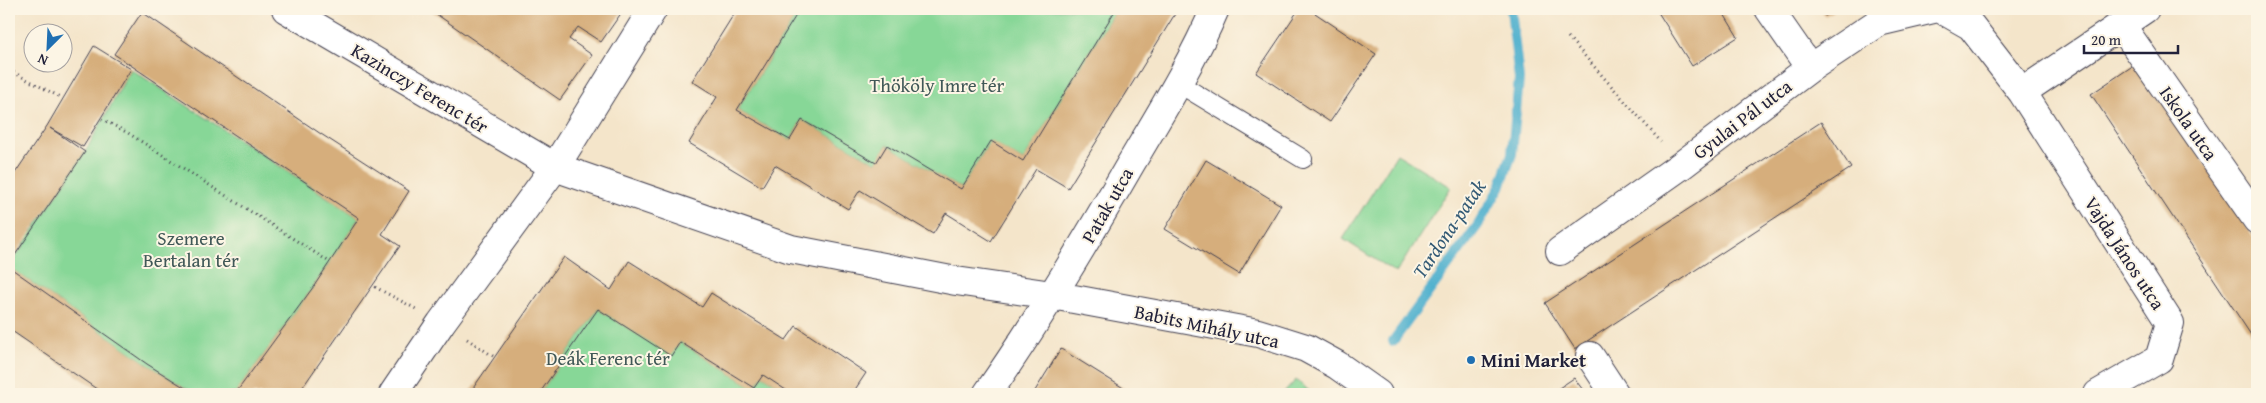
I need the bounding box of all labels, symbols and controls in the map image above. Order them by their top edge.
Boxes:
north arrow [22,22,72,72]
scale bar [2084,22,2177,54]
text: 20 m [2091,29,2122,50]
street label: Kazinczy Ferenc tér [346,36,494,140]
text: N [34,49,51,71]
park label: Thököly Imre tér [870,71,1005,99]
street label: Gyulai Pál utca [1686,72,1798,166]
street label: Iskola utca [2153,80,2225,166]
street label: Patak utca [1074,162,1140,248]
water label: Tardona-patak [1405,173,1493,284]
street label: Vajda János utca [2078,191,2172,315]
park label: Szemere Bertalan tér [143,224,239,274]
street label: Babits Mihály utca [1132,297,1282,355]
park label: Deák Ferenc tér [546,344,670,372]
place label: Mini Market [1481,346,1587,374]
marker: Mini Market [1465,354,1477,366]

